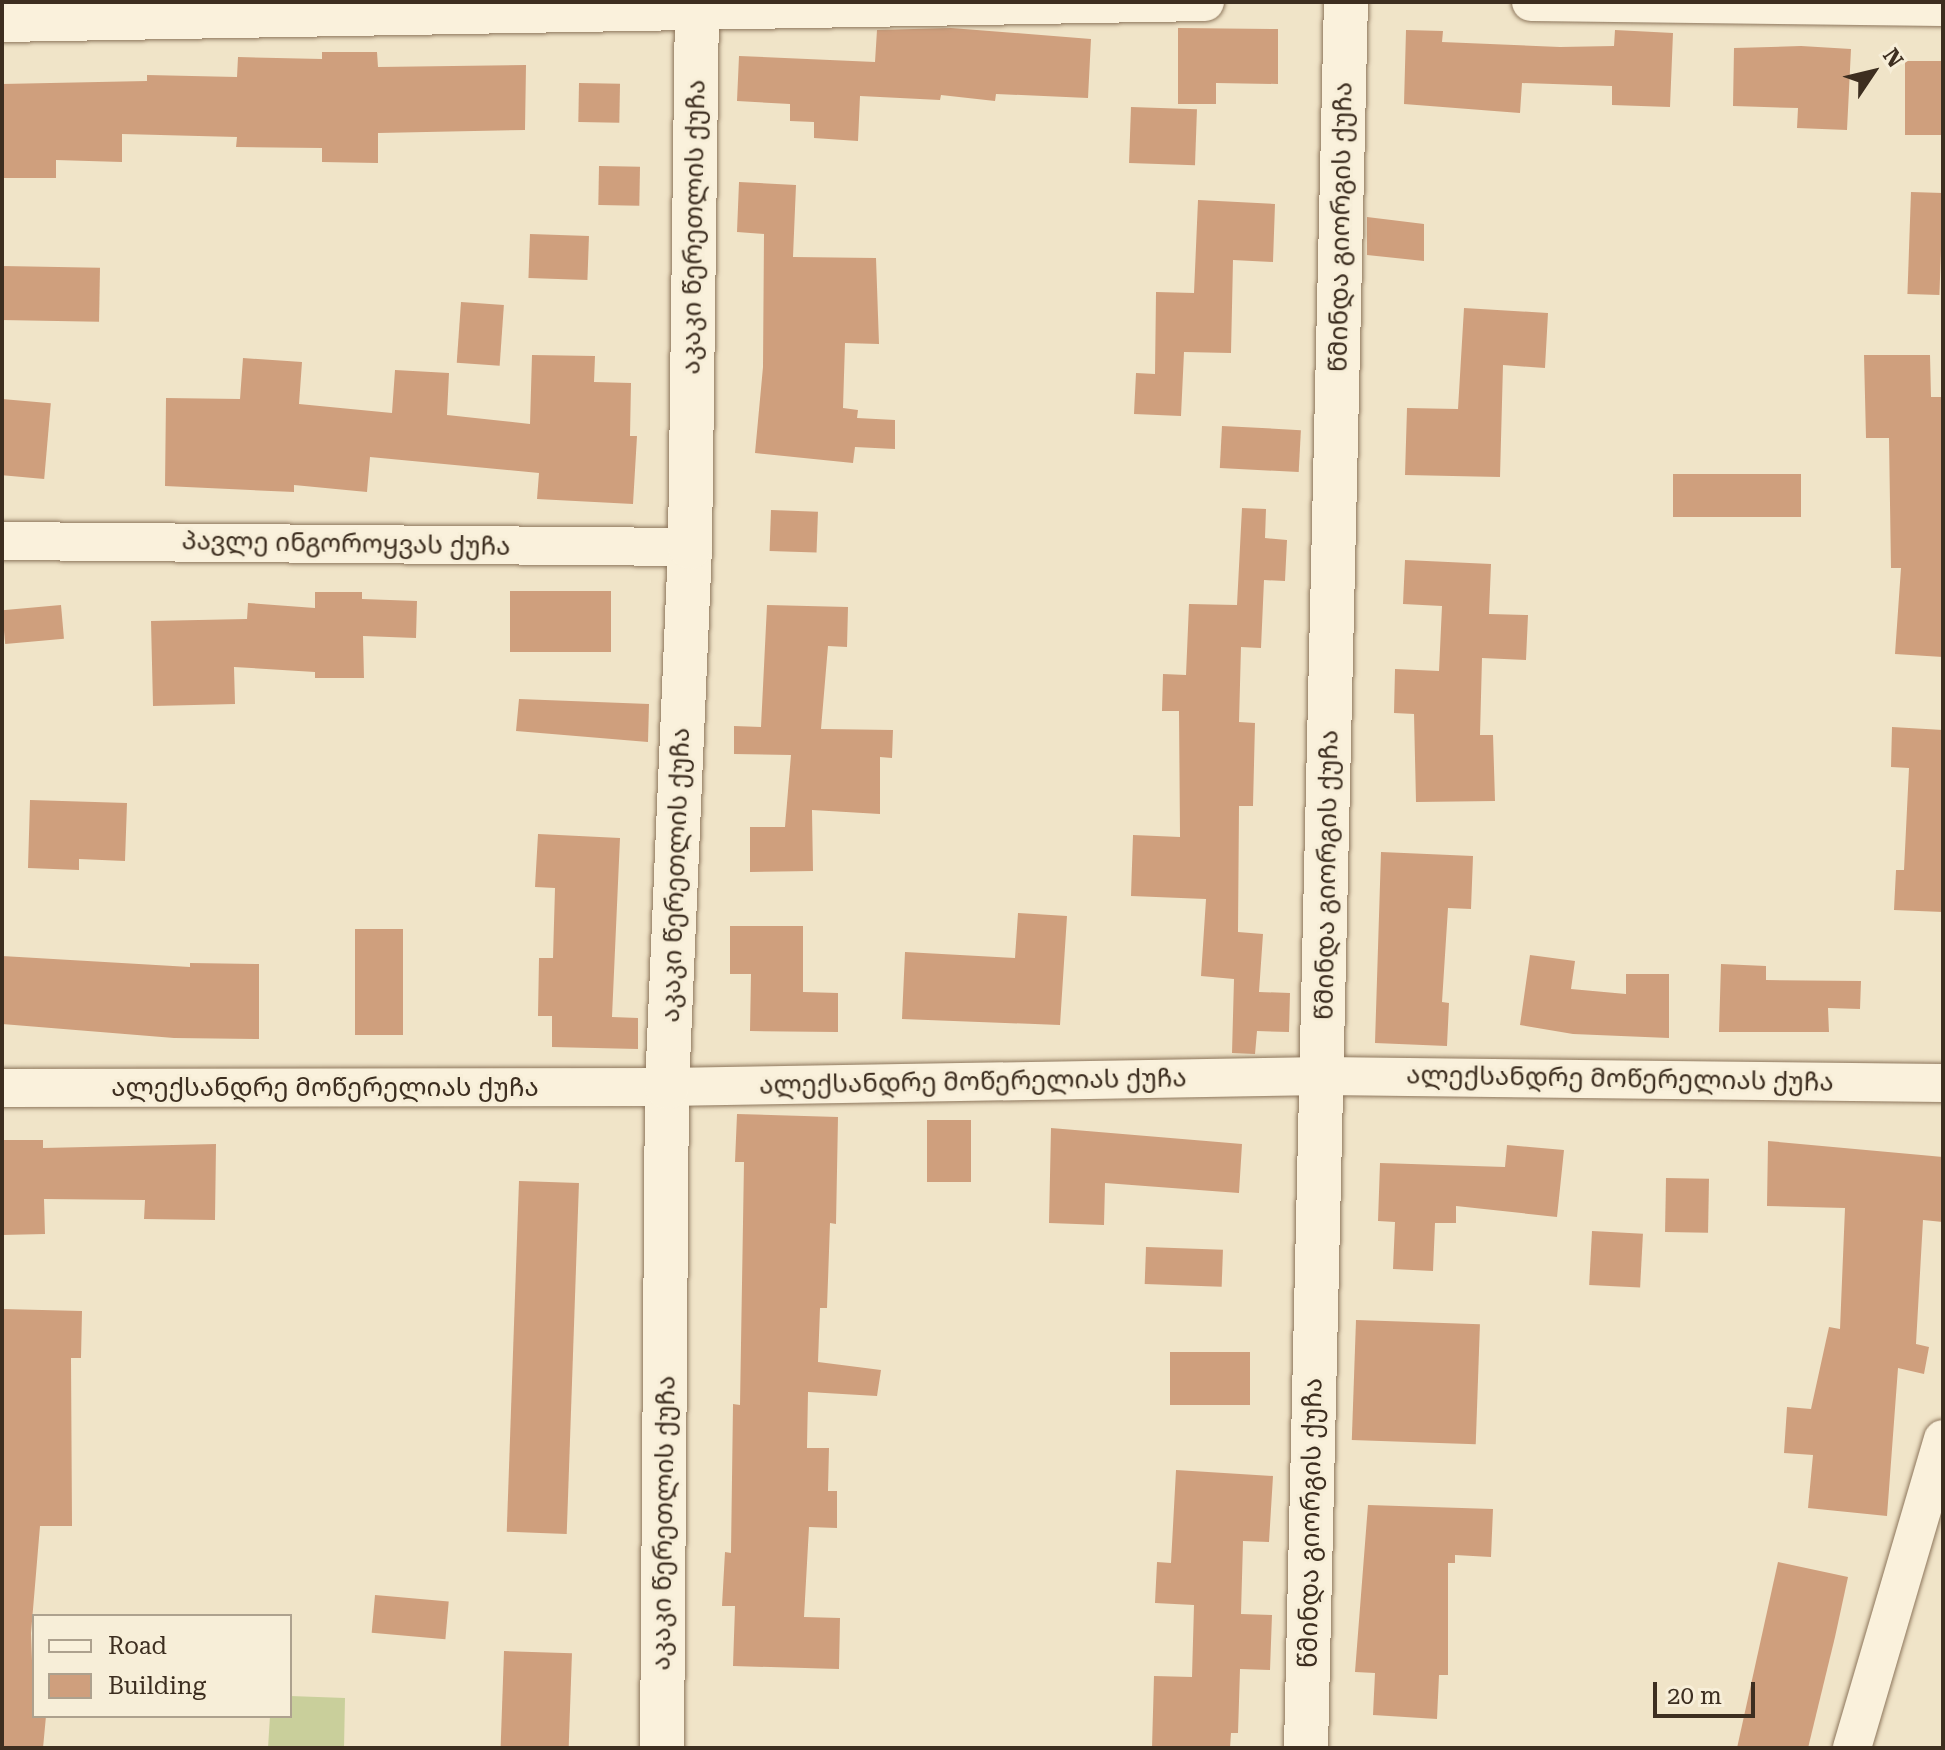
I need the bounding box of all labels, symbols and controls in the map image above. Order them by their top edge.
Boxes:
north arrow [1833,32,1913,112]
text: N [1878,44,1908,72]
street label: აკაკი წერეთლის ქუჩა [676,79,712,375]
street label: წმინდა გიორგის ქუჩა [1323,82,1359,372]
street label: პავლე ინგოროყვას ქუჩა [181,526,511,562]
street label: აკაკი წერეთლის ქუჩა [655,727,697,1023]
street label: წმინდა გიორგის ქუჩა [1309,730,1345,1020]
street label: ალექსანდრე მოწერელიას ქუჩა [1406,1060,1834,1098]
street label: ალექსანდრე მოწერელიას ქუჩა [759,1063,1187,1101]
street label: ალექსანდრე მოწერელიას ქუჩა [111,1072,539,1104]
street label: აკაკი წერეთლის ქუჩა [646,1375,682,1671]
street label: წმინდა გიორგის ქუჩა [1293,1378,1329,1668]
legend [32,1614,292,1718]
text: Road [108,1632,167,1660]
scale bar [1657,1666,1759,1716]
text: Building [108,1672,206,1700]
text: 20 m [1667,1682,1722,1710]

